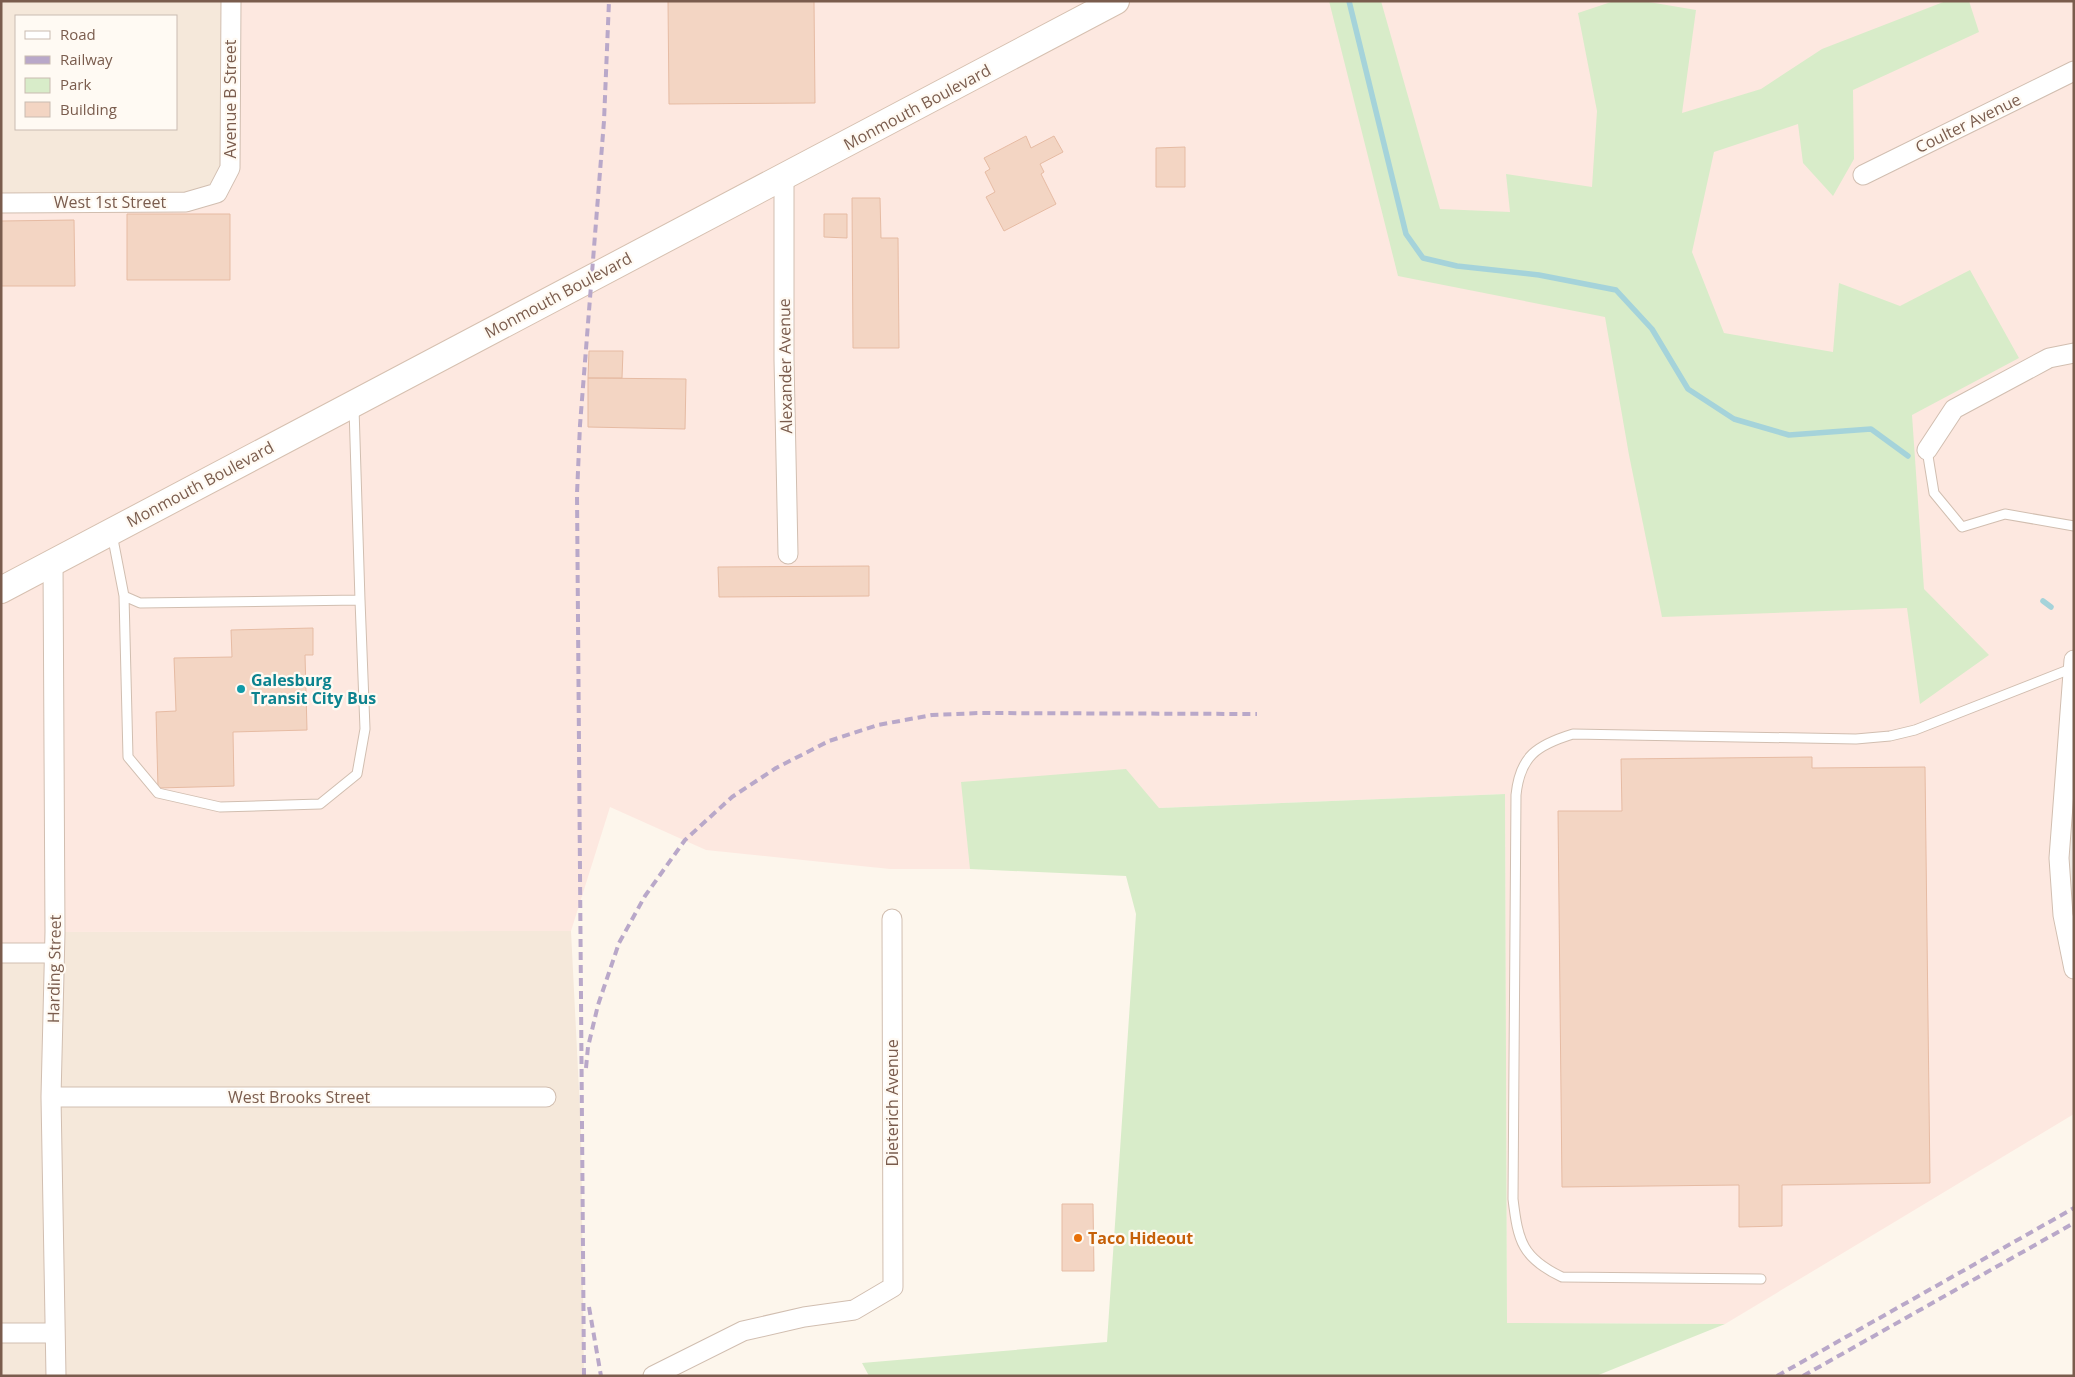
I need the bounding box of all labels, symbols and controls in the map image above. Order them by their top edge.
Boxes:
legend [15,15,178,130]
text: Road [60,24,96,44]
street label: Avenue B Street [219,39,241,159]
text: Railway [60,49,113,69]
street label: Monmouth Boulevard [840,59,994,155]
text: Park [60,74,91,94]
street label: Coulter Avenue [1912,88,2024,158]
text: Building [60,99,117,119]
street label: West 1st Street [54,191,167,213]
street label: Monmouth Boulevard [481,247,635,343]
street label: Alexander Avenue [773,298,797,434]
street label: Monmouth Boulevard [123,436,277,532]
place label: Galesburg Transit City Bus [251,669,376,709]
marker: Galesburg Transit City Bus [235,683,247,695]
street label: Harding Street [42,914,66,1023]
street label: Dieterich Avenue [881,1039,903,1167]
street label: West Brooks Street [228,1086,370,1108]
place label: Taco Hideout [1088,1227,1193,1249]
marker: Taco Hideout [1072,1232,1084,1244]

